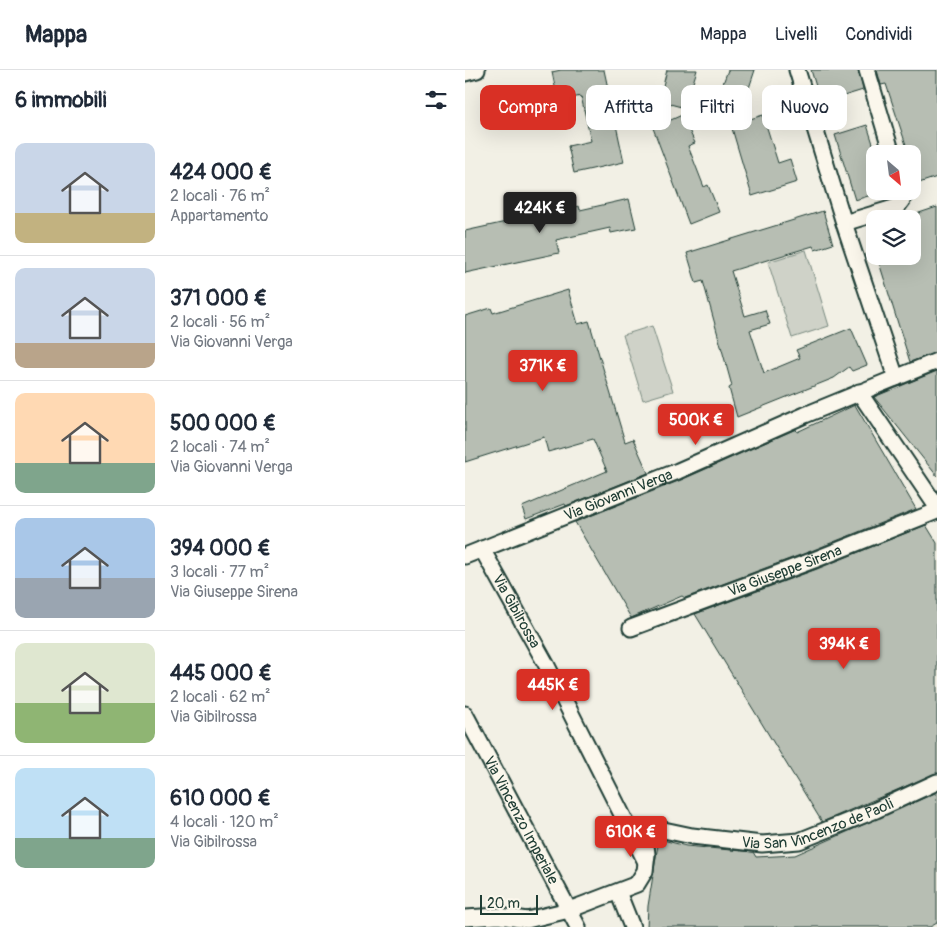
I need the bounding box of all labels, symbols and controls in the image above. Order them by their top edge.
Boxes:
text: Mappa [25,20,87,49]
text: Mappa [700,23,747,46]
text: Livelli [775,23,817,46]
text: Condividi [845,23,912,46]
chip: Compra [480,85,576,130]
chip: Affitta [586,85,671,130]
chip: Filtri [681,85,752,130]
chip: Nuovo [762,85,847,130]
icon: filters [422,86,450,114]
text: 6 immobili [15,87,106,114]
north arrow [866,145,921,200]
map controls [866,145,921,265]
text: 424 000 € [170,159,272,186]
icon: home [55,163,115,223]
text: 2 locali · 76 m² [170,186,270,206]
pin: 424K € [499,191,581,234]
text: 424K € [514,198,566,218]
text: Appartamento [170,206,268,226]
button: layers [866,210,921,265]
text: 371 000 € [170,285,267,312]
icon: home [55,288,115,348]
text: 2 locali · 56 m² [170,312,270,332]
text: Via Giovanni Verga [170,332,293,352]
pin: 371K € [502,350,584,392]
text: 371K € [519,356,567,376]
pin: 500K € [655,404,737,446]
text: 500 000 € [170,410,276,437]
text: 500K € [669,410,723,430]
icon: home [55,413,115,473]
text: 2 locali · 74 m² [170,437,270,457]
text: Via Giovanni Verga [170,457,293,477]
street label: Via Giovanni Verga [561,465,675,525]
text: 394 000 € [170,535,271,562]
icon: home [55,538,115,598]
street label: Via Giuseppe Sirena [725,541,845,601]
text: 3 locali · 77 m² [170,562,269,582]
street label: Via Gibilrossa [488,571,544,652]
text: Via Giuseppe Sirena [170,582,298,602]
pin: 394K € [803,628,885,670]
text: 394K € [819,634,869,654]
text: 445 000 € [170,660,272,687]
icon: home [55,663,115,723]
pin: 445K € [512,668,594,711]
text: 445K € [528,675,578,695]
text: 2 locali · 62 m² [170,687,271,707]
text: Via Gibilrossa [170,707,257,727]
street label: Via Vincenzo Imperiale [479,753,563,888]
text: 610 000 € [170,785,271,812]
icon: home [55,788,115,848]
street label: Via San Vincenzo de Paoli [740,794,897,854]
text: 4 locali · 120 m² [170,812,279,832]
pin: 610K € [590,816,672,858]
text: 610K € [606,822,656,842]
text: Via Gibilrossa [170,832,257,852]
scale bar [480,892,537,915]
text: 20 m [487,895,520,912]

